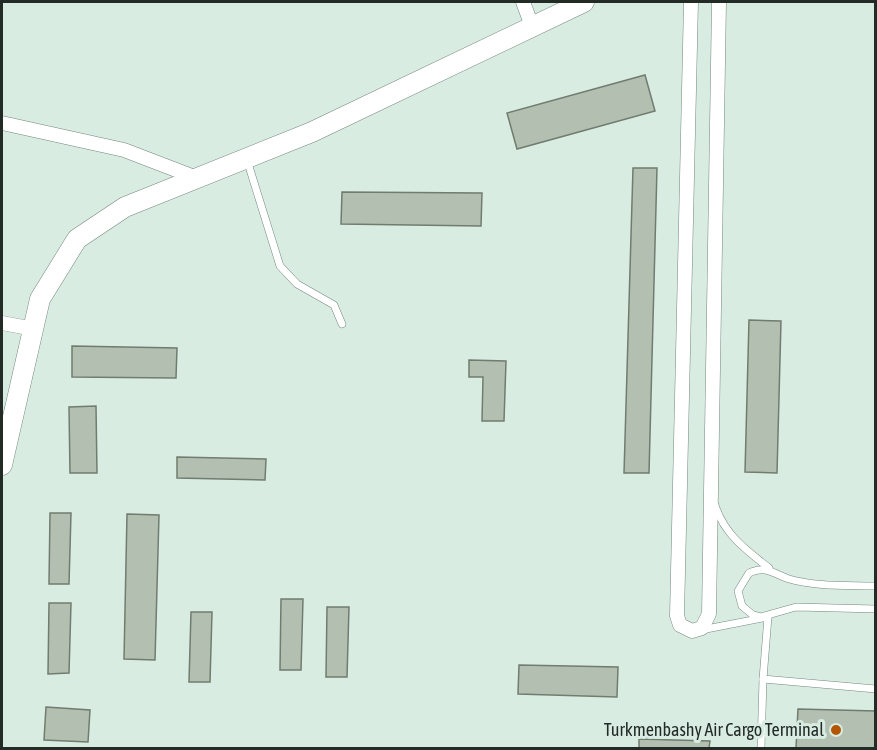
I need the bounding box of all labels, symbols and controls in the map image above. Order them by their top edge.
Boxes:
place label: Turkmenbashy Air Cargo Terminal [604,719,824,740]
marker: Turkmenbashy Air Cargo Terminal [829,723,843,737]

